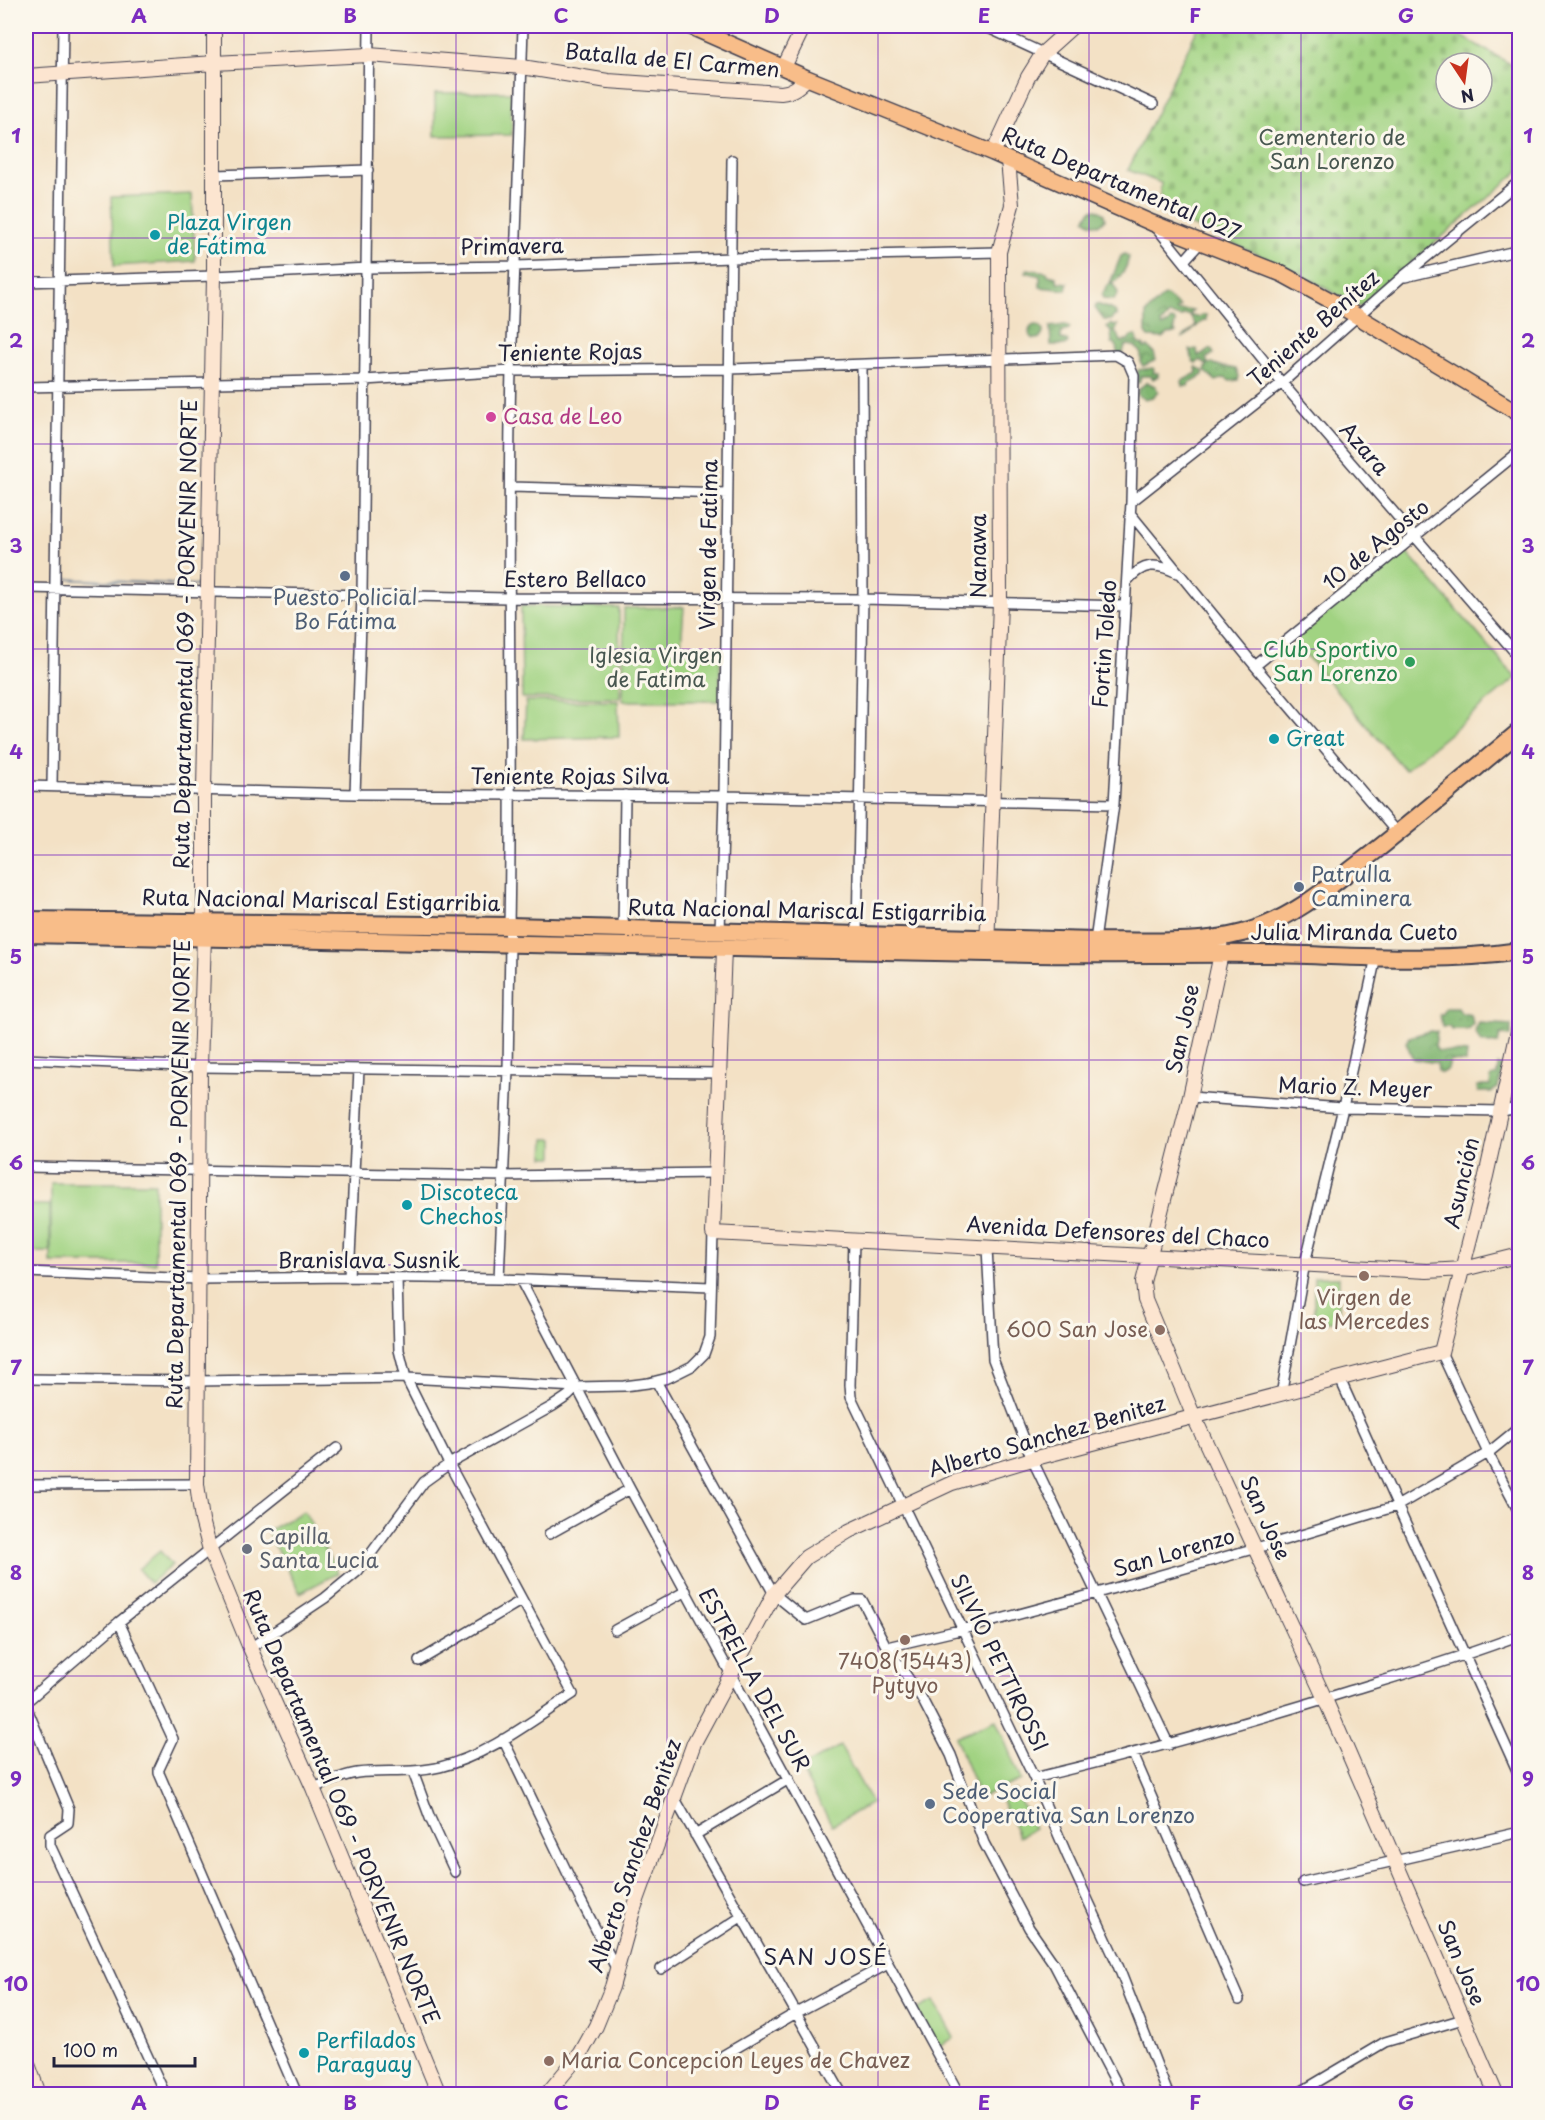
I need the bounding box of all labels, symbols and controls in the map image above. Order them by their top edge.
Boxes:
text: A [131,0,147,30]
text: B [343,0,357,30]
text: C [553,0,569,30]
text: D [764,0,780,30]
text: E [978,0,990,30]
text: F [1189,0,1201,30]
text: G [1398,0,1414,30]
street label: Batalla de El Carmen [563,34,781,84]
north arrow [1434,51,1494,111]
text: N [1459,83,1476,110]
street label: Ruta Departamental 027 [997,117,1246,247]
text: 1 [11,120,21,150]
park label: Cementerio de San Lorenzo [1258,120,1406,176]
text: 1 [1523,120,1533,150]
place label: Plaza Virgen de Fátima [167,205,292,261]
marker: Plaza Virgen de Fátima [148,228,162,242]
street label: Primavera [460,228,564,262]
street label: Teniente Benítez [1240,261,1386,394]
text: 2 [9,325,23,355]
text: 2 [1521,325,1535,355]
street label: Teniente Rojas [498,334,642,368]
street label: Ruta Departamental 069 - PORVENIR NORTE [164,398,204,869]
place label: Casa de Leo [503,399,622,431]
marker: Casa de Leo [484,410,498,424]
street label: Azara [1333,414,1398,482]
street label: Virgen de Fatima [690,459,724,631]
street label: 10 de Agosto [1314,490,1435,597]
street label: Nanawa [961,513,993,598]
text: 3 [9,530,23,560]
text: 3 [1521,530,1535,560]
street label: Estero Bellaco [504,562,646,594]
marker: Puesto Policial Bo Fátima [338,569,352,583]
street label: Fortin Toledo [1083,579,1123,709]
place label: Puesto Policial Bo Fátima [272,580,418,636]
place label: Club Sportivo San Lorenzo [1263,632,1398,688]
park label: Iglesia Virgen de Fatima [589,638,723,694]
marker: Club Sportivo San Lorenzo [1403,655,1417,669]
place label: Great [1286,721,1345,753]
marker: Great [1267,732,1281,746]
text: 4 [9,736,23,766]
text: 4 [1521,736,1535,766]
street label: Teniente Rojas Silva [471,759,670,791]
place label: Patrulla Caminera [1311,857,1412,913]
street label: Ruta Nacional Mariscal Estigarribia [141,880,501,918]
marker: Patrulla Caminera [1292,880,1306,894]
street label: Ruta Nacional Mariscal Estigarribia [627,890,987,928]
street label: Julia Miranda Cueto [1250,915,1458,947]
street label: Ruta Departamental 069 - PORVENIR NORTE [157,938,197,1409]
text: 5 [10,941,22,971]
text: 5 [1522,941,1534,971]
street label: San Jose [1156,981,1206,1076]
street label: Mario Z. Meyer [1277,1067,1433,1105]
street label: Asunción [1434,1134,1486,1231]
text: 6 [9,1147,23,1177]
text: 6 [1521,1147,1535,1177]
place label: Discoteca Chechos [419,1175,518,1231]
marker: Discoteca Chechos [400,1198,414,1212]
street label: Avenida Defensores del Chaco [966,1207,1271,1255]
street label: Branislava Susnik [278,1243,460,1275]
marker: Virgen de las Mercedes [1357,1269,1371,1283]
place label: Virgen de las Mercedes [1298,1280,1430,1336]
place label: 600 San Jose [1006,1312,1148,1344]
marker: 600 San Jose [1153,1323,1167,1337]
text: 7 [10,1352,22,1382]
text: 7 [1522,1352,1534,1382]
street label: Alberto Sanchez Benitez [924,1386,1169,1484]
street label: San Jose [1233,1469,1300,1565]
street label: San Lorenzo [1109,1518,1238,1584]
place label: Capilla Santa Lucia [259,1519,379,1575]
marker: Capilla Santa Lucia [240,1542,254,1556]
text: 8 [10,1557,22,1587]
text: 8 [1522,1557,1534,1587]
street label: SILVIO PETTIROSSI [944,1568,1058,1756]
street label: ESTRELLA DEL SUR [692,1581,820,1777]
street label: Ruta Departamental 069 - PORVENIR NORTE [236,1583,449,2029]
marker: 7408(15443) Pytyvo [898,1633,912,1647]
place label: 7408(15443) Pytyvo [838,1644,972,1700]
street label: Alberto Sanchez Benitez [578,1734,688,1976]
text: 9 [10,1763,22,1793]
text: 9 [1522,1763,1534,1793]
place label: Sede Social Cooperativa San Lorenzo [942,1774,1195,1830]
marker: Sede Social Cooperativa San Lorenzo [923,1797,937,1811]
street label: San Jose [1430,1914,1495,2010]
district label: SAN JOSÉ [764,1939,888,1972]
text: 10 [4,1968,28,1998]
text: 10 [1516,1968,1540,1998]
place label: Perfilados Paraguay [316,2023,416,2079]
scale bar [54,2030,195,2068]
text: 100 m [63,2036,118,2063]
place label: Maria Concepcion Leyes de Chavez [561,2043,910,2075]
marker: Perfilados Paraguay [297,2046,311,2060]
marker: Maria Concepcion Leyes de Chavez [542,2054,556,2068]
text: A [131,2087,147,2117]
text: B [343,2087,357,2117]
text: C [553,2087,569,2117]
text: D [764,2087,780,2117]
text: E [978,2087,990,2117]
text: F [1189,2087,1201,2117]
text: G [1398,2087,1414,2117]

